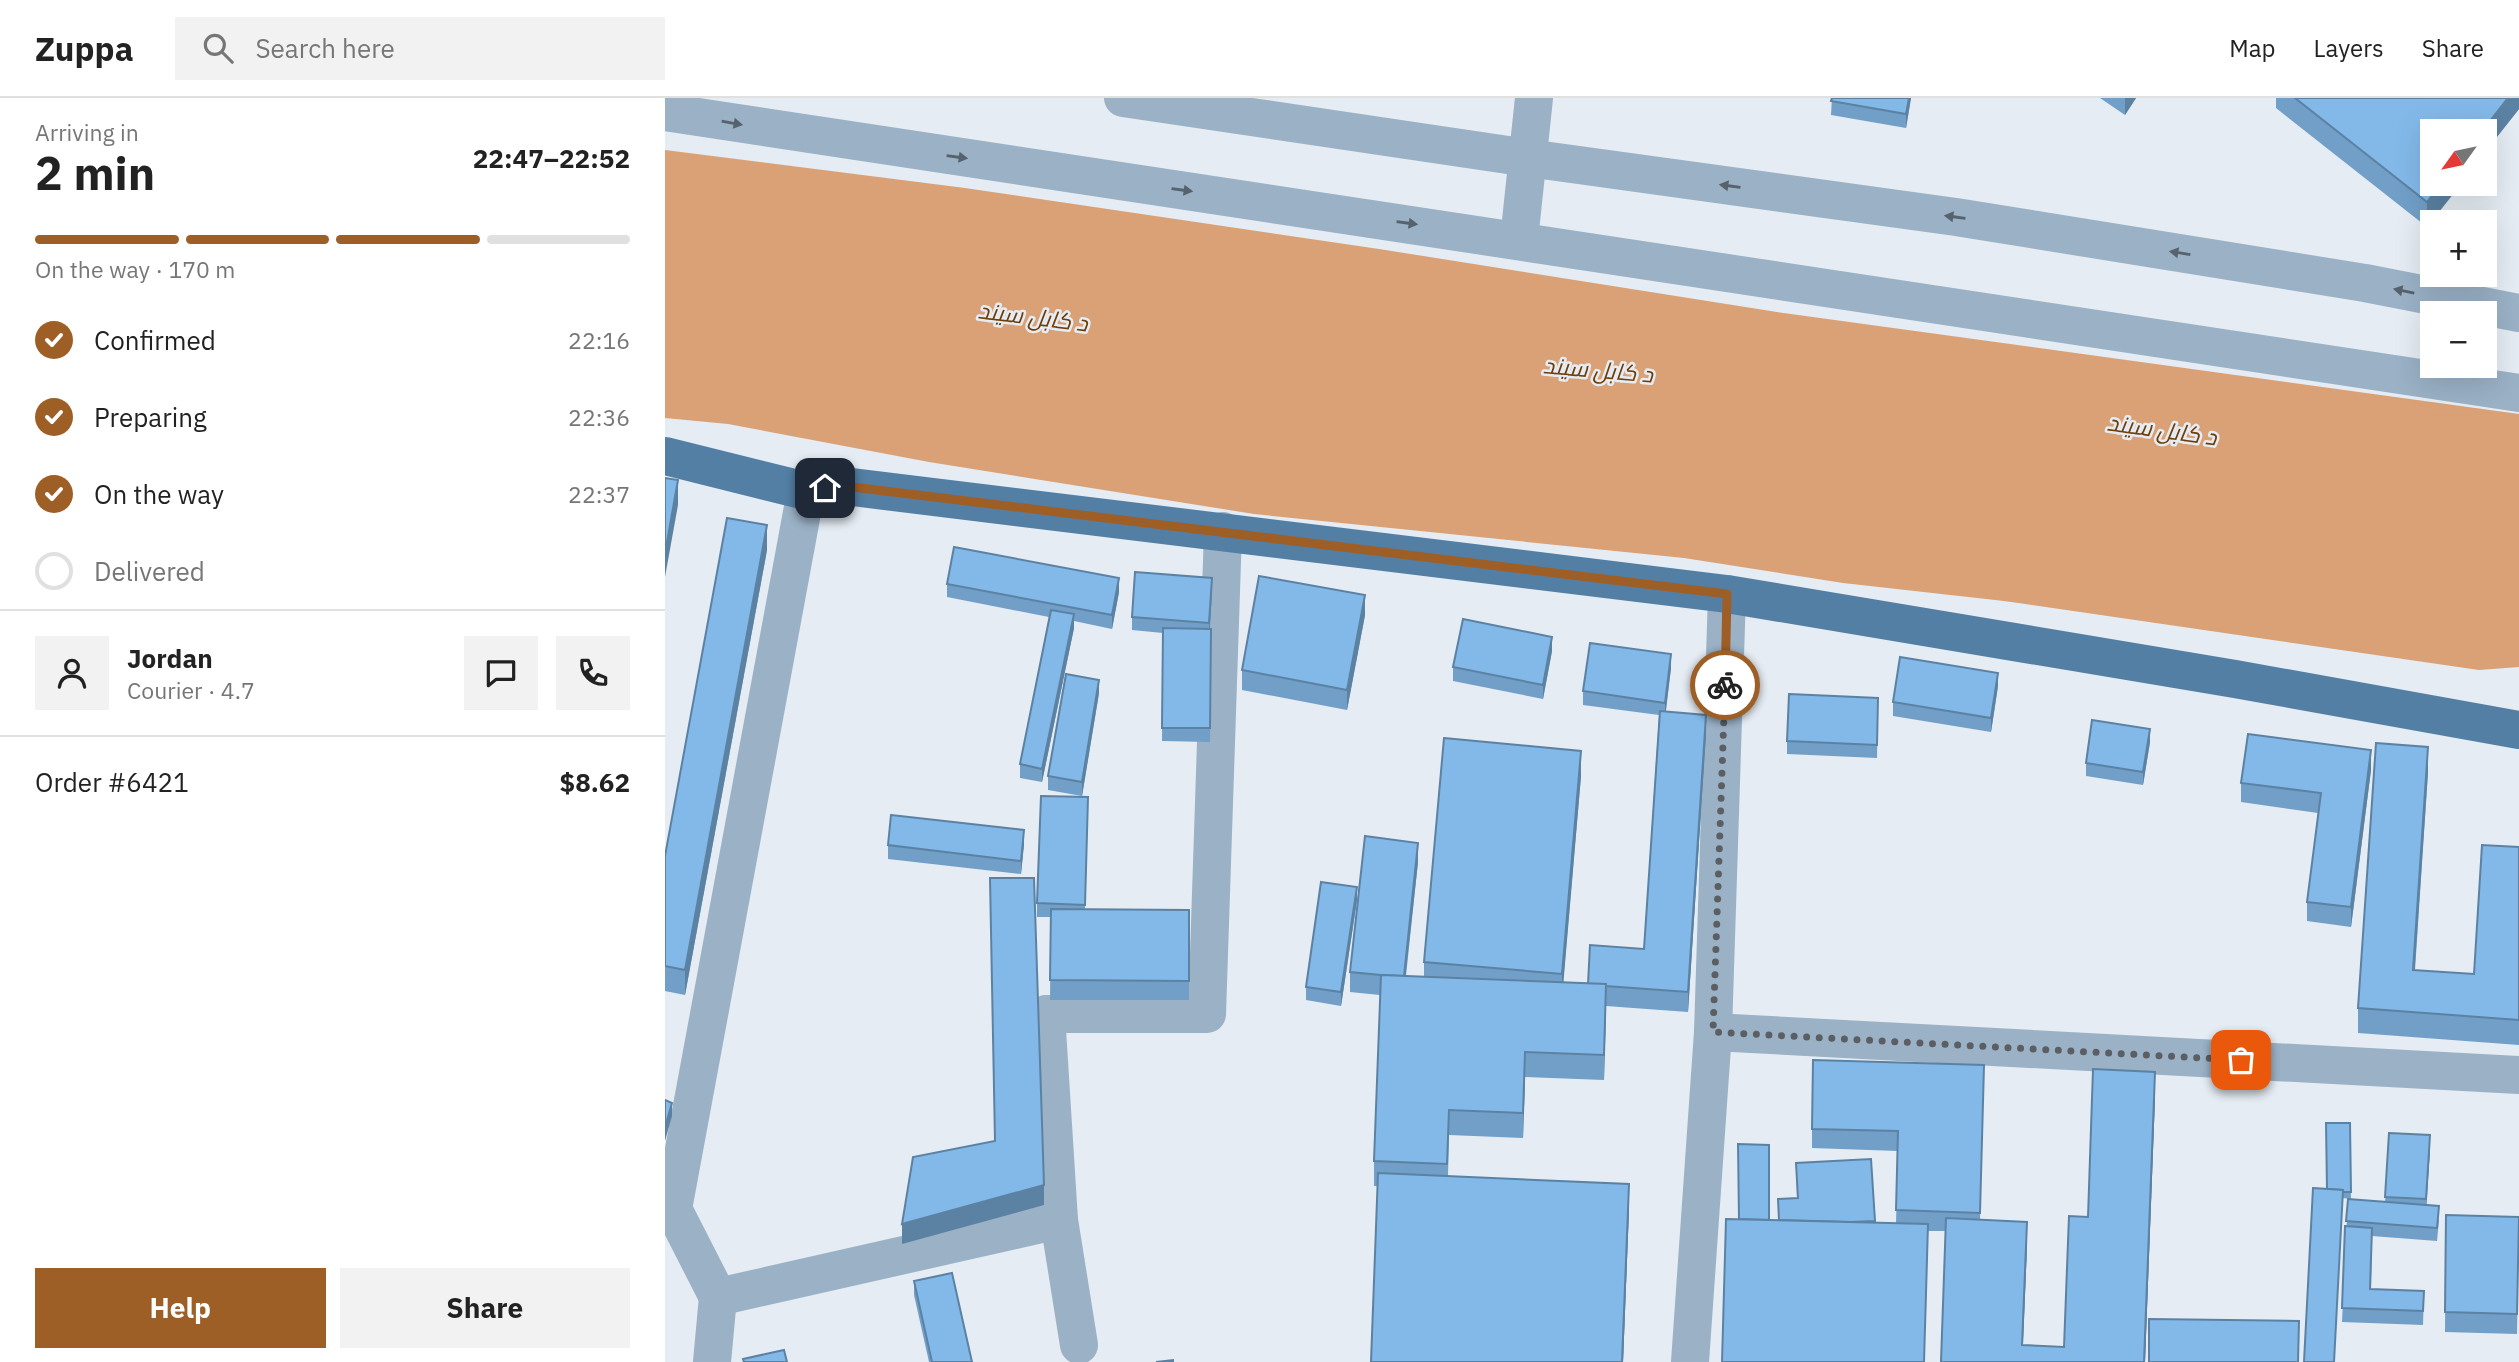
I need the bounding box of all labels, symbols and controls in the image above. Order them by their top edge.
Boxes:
search box [175,17,665,80]
text: Zuppa [35,27,133,70]
icon: search [199,29,237,67]
text: Search here [255,31,395,65]
text: Map [2229,32,2276,64]
text: Layers [2314,32,2384,64]
text: Share [2422,32,2484,64]
text: Arriving in [35,117,139,147]
one-way arrow [721,118,743,129]
north arrow [2420,119,2497,196]
map controls [2420,119,2497,378]
text: 22:47–22:52 [473,141,630,175]
text: 2 min [35,143,155,203]
one-way arrow [946,152,968,163]
one-way arrow [1718,180,1740,191]
one-way arrow [1171,185,1193,196]
button: + [2420,210,2497,287]
one-way arrow [1944,211,1966,222]
one-way arrow [1397,218,1419,229]
one-way arrow [2168,247,2190,258]
text: On the way · 170 m [35,254,235,284]
one-way arrow [2393,285,2415,296]
water label: د کابل سيند [977,294,1091,338]
button: − [2420,301,2497,378]
icon: check [35,321,73,359]
text: Confirmed [94,323,216,357]
text: 22:16 [568,325,630,355]
water label: د کابل سيند [1542,349,1655,389]
icon: check [35,398,73,436]
text: Preparing [94,400,207,434]
text: 22:36 [568,402,630,432]
water label: د کابل سيند [2105,406,2220,452]
pin [795,458,855,518]
icon: home [806,469,844,507]
icon: check [35,475,73,513]
text: On the way [94,477,224,511]
text: 22:37 [568,479,630,509]
text: Delivered [94,554,205,588]
button: person [35,636,109,710]
button: chat [464,636,538,710]
button: phone [556,636,630,710]
text: Jordan [127,641,213,675]
courier [1690,650,1760,720]
icon: bike [1706,666,1744,704]
text: Courier · 4.7 [127,675,255,705]
text: Order #6421 [35,765,189,799]
text: $8.62 [560,765,630,799]
pin [2211,1030,2271,1090]
icon: bag [2222,1041,2260,1079]
button: Help [35,1268,326,1348]
button: Share [340,1268,630,1348]

